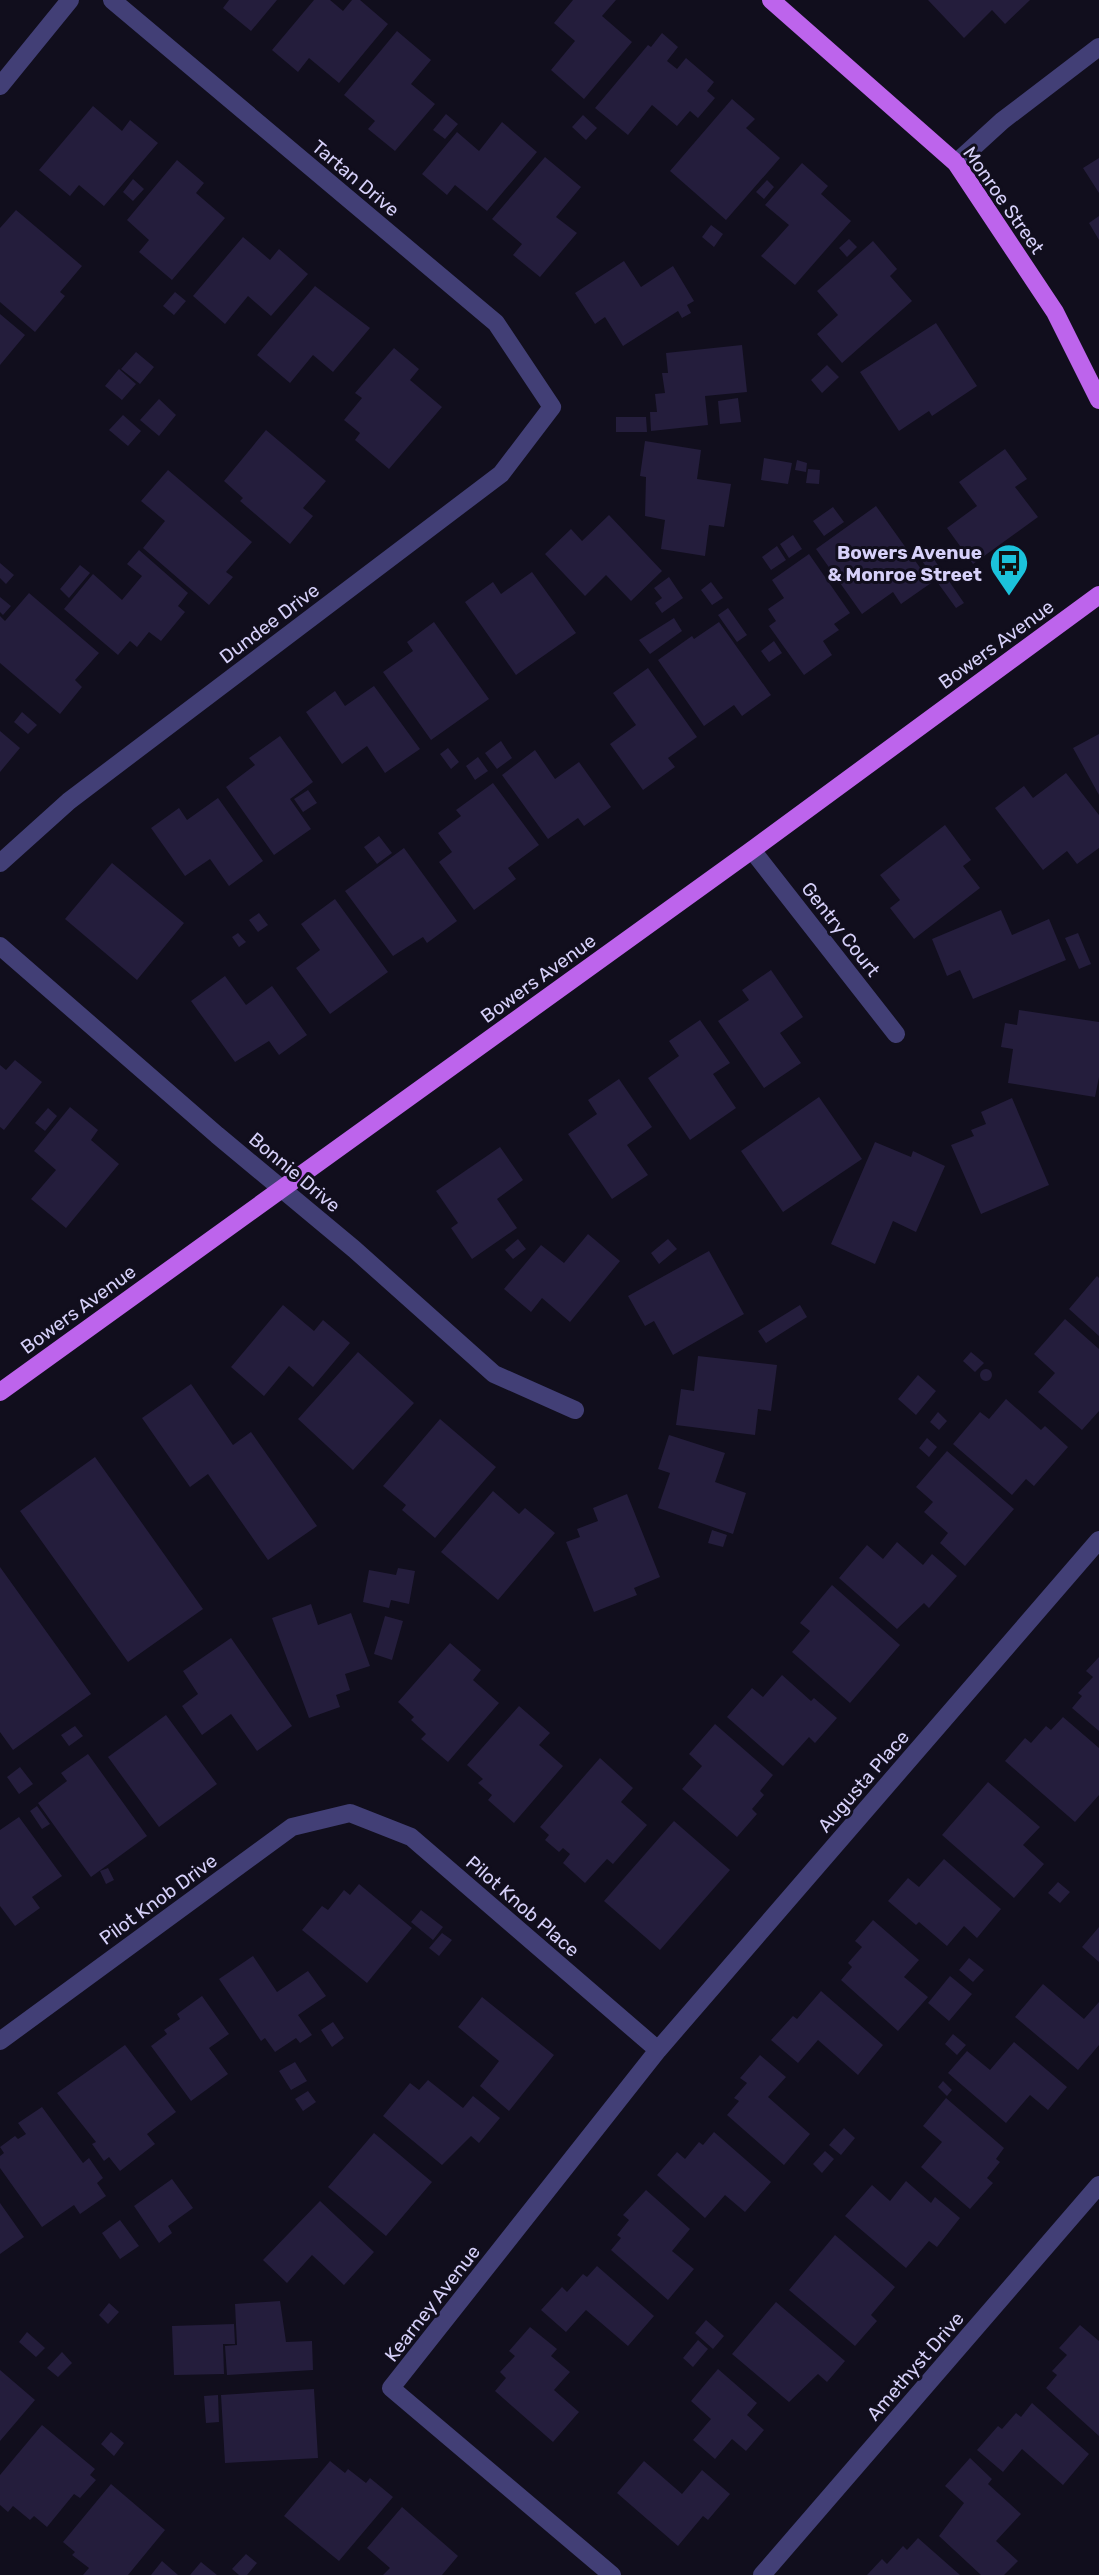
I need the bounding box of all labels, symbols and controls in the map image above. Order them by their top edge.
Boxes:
street label: Tartan Drive [307,135,404,222]
street label: Monroe Street [958,142,1049,259]
place label: Bowers Avenue & Monroe Street [827,541,982,586]
bus stop icon: Bowers Avenue & Monroe Street [988,542,1030,597]
street label: Dundee Drive [215,578,324,668]
street label: Bowers Avenue [934,595,1058,694]
street label: Gentry Court [796,877,885,982]
street label: Bowers Avenue [476,929,600,1028]
street label: Bonnie Drive [244,1127,345,1217]
street label: Bowers Avenue [16,1260,140,1359]
street label: Augusta Place [813,1726,914,1837]
street label: Pilot Knob Drive [95,1849,222,1950]
street label: Pilot Knob Place [461,1851,584,1962]
street label: Kearney Avenue [380,2240,485,2366]
street label: Amethyst Drive [862,2307,969,2425]

